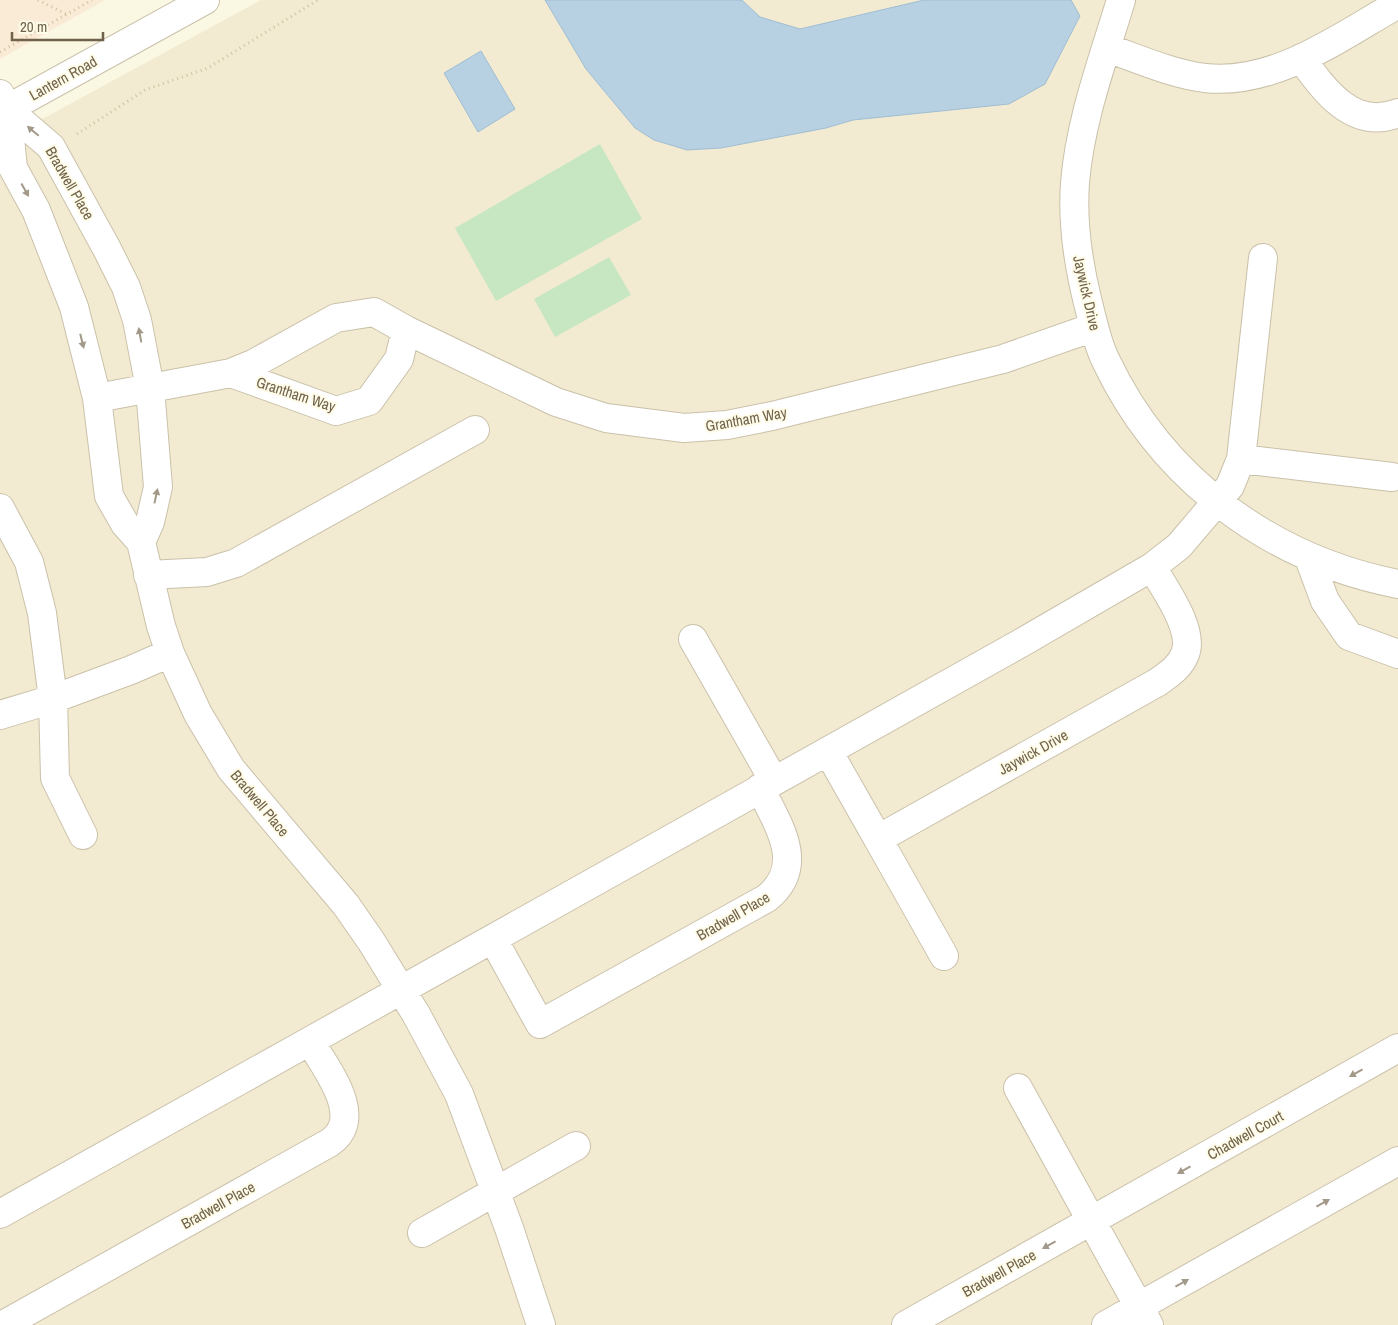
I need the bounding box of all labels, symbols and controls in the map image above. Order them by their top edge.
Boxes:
scale bar [12,10,104,42]
text: 20 m [20,16,47,37]
street label: Lantern Road [25,51,101,105]
one-way arrow [27,126,40,137]
street label: Bradwell Place [41,143,100,224]
one-way arrow [20,183,29,196]
street label: Jaywick Drive [1068,253,1106,333]
one-way arrow [136,327,144,342]
one-way arrow [79,334,87,349]
street label: Grantham Way [254,371,339,417]
street label: Grantham Way [704,401,789,436]
one-way arrow [152,488,160,503]
street label: Jaywick Drive [994,724,1072,780]
street label: Bradwell Place [226,765,294,841]
street label: Bradwell Place [693,886,774,945]
one-way arrow [1349,1069,1363,1077]
street label: Chadwell Court [1203,1105,1287,1165]
one-way arrow [1177,1165,1190,1174]
street label: Bradwell Place [177,1176,259,1234]
one-way arrow [1316,1199,1331,1207]
one-way arrow [1042,1241,1056,1249]
street label: Bradwell Place [958,1244,1040,1302]
one-way arrow [1175,1278,1188,1287]

